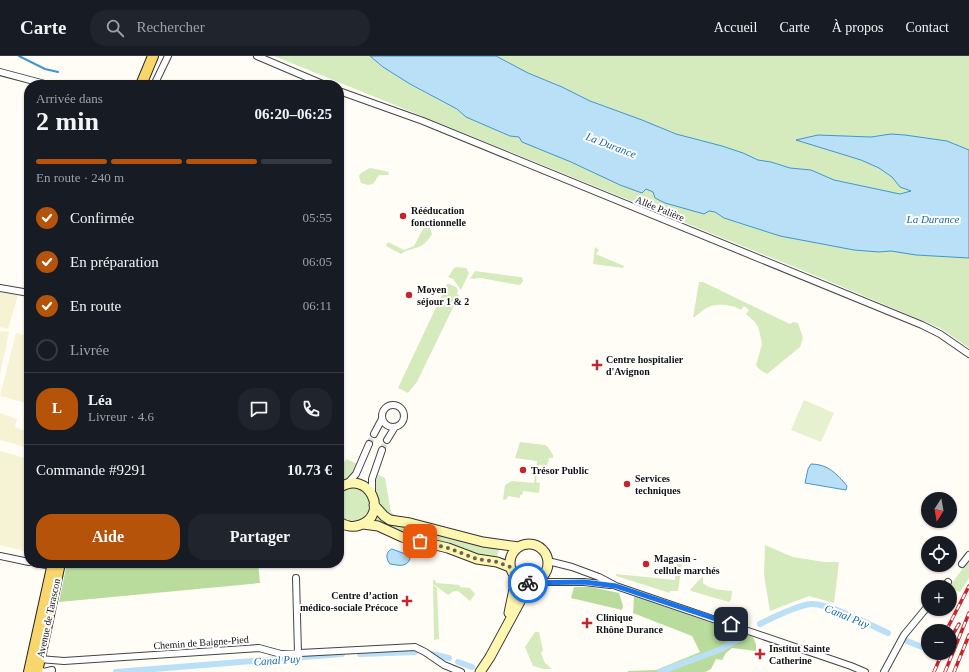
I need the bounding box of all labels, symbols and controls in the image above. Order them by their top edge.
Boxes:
search box [90,10,370,46]
text: Carte [20,17,66,38]
icon: search [104,17,126,39]
text: Rechercher [136,19,205,35]
text: Accueil [714,20,757,35]
text: Carte [779,20,810,35]
text: À propos [832,20,883,35]
text: Contact [905,20,949,35]
text: Arrivée dans [36,91,103,106]
text: 06:20–06:25 [255,106,332,122]
text: 2 min [36,107,99,136]
water label: La Durance [583,130,638,160]
text: En route · 240 m [36,170,124,185]
street label: Allée Palière [634,194,686,223]
place label: Rééducation fonctionnelle [411,205,467,228]
icon: check [36,207,58,229]
text: Confirmée [70,210,134,226]
text: 05:55 [302,210,332,225]
marker: Rééducation fonctionnelle [398,211,408,221]
water label: La Durance [906,213,960,225]
icon: check [36,251,58,273]
text: En préparation [70,254,159,270]
text: 06:05 [302,254,332,269]
place label: Moyen séjour 1 & 2 [417,284,469,307]
marker: Moyen séjour 1 & 2 [404,290,414,300]
icon: check [36,295,58,317]
text: En route [70,298,121,314]
text: 06:11 [303,298,332,313]
text: Livrée [70,342,109,358]
place label: Centre hospitalier d'Avignon [606,354,684,377]
marker: Centre hospitalier d'Avignon [591,359,603,371]
button: chat [238,388,280,430]
button: phone [290,388,332,430]
text: Léa [88,392,112,408]
text: L [52,400,62,416]
text: Livreur · 4.6 [88,409,154,424]
text: Commande #9291 [36,462,146,478]
text: 10.73 € [287,462,332,478]
marker: Trésor Public [518,465,528,475]
place label: Trésor Public [531,465,589,476]
place label: Services techniques [635,473,681,496]
marker: Services techniques [622,479,632,489]
north arrow [921,492,957,528]
map controls [921,492,957,660]
button: Aide [36,514,180,560]
button: Partager [188,514,332,560]
pin [403,524,437,558]
icon: bag [409,530,431,552]
button: locate [921,536,957,572]
place label: Magasin - cellule marchés [654,553,720,576]
marker: Magasin - cellule marchés [641,559,651,569]
courier [508,563,548,603]
icon: bike [517,572,539,594]
street label: Avenue de Tarascon [35,578,62,659]
button: + [921,580,957,616]
place label: Centre d’action médico-sociale Précoce [300,590,399,613]
marker: Centre d’action médico-sociale Précoce [401,595,413,607]
water label: Canal Puy [823,602,871,630]
pin [714,607,748,641]
place label: Clinique Rhône Durance [596,612,664,635]
icon: home [720,613,742,635]
marker: Clinique Rhône Durance [581,617,593,629]
button: − [921,624,957,660]
street label: Chemin de Baigne-Pied [153,634,249,651]
place label: Institut Sainte Catherine [769,643,830,666]
marker: Institut Sainte Catherine [754,648,766,660]
water label: Canal Puy [253,652,301,668]

